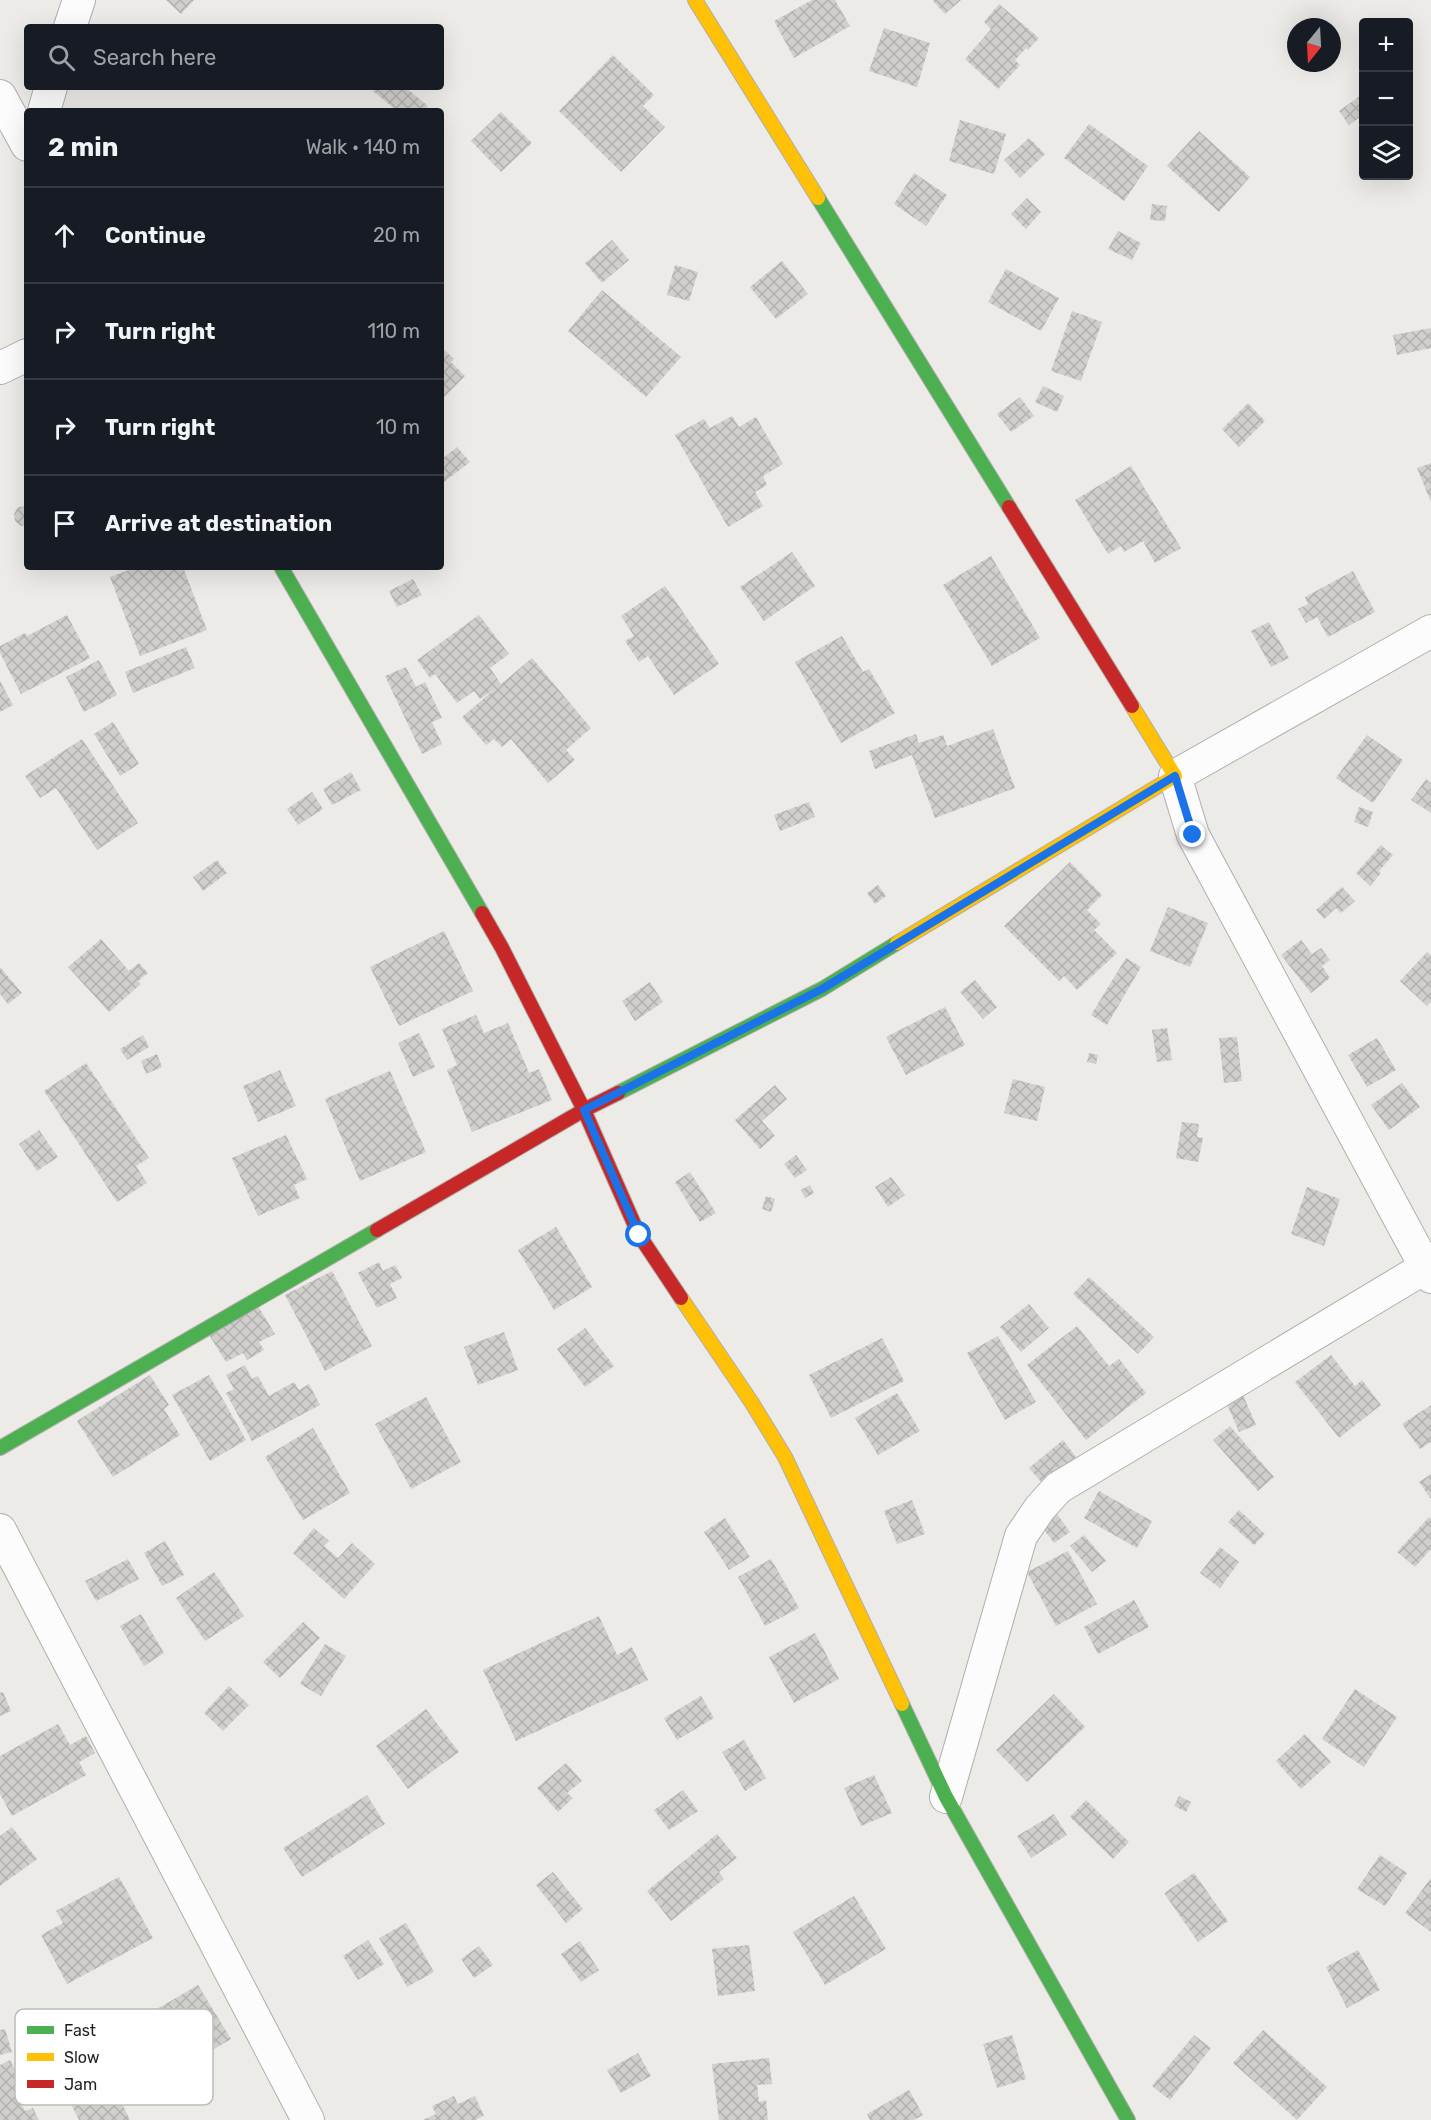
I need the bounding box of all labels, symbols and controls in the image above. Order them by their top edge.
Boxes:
north arrow [1287,18,1341,72]
map controls [1359,18,1413,180]
button: + [1359,18,1413,72]
search box [24,24,444,90]
icon: search [45,41,78,74]
text: Search here [93,44,216,71]
button: − [1359,72,1413,126]
button: layers [1359,126,1413,180]
text: 2 min [48,132,118,163]
text: Walk · 140 m [306,135,420,159]
icon: ahead [48,219,81,252]
text: Continue [105,222,206,249]
text: 20 m [373,223,420,247]
icon: right [48,315,81,348]
text: Turn right [105,318,215,345]
text: 110 m [368,319,420,343]
icon: right [48,411,81,444]
text: Turn right [105,414,215,441]
text: 10 m [376,415,420,439]
icon: arrive [48,507,81,540]
text: Arrive at destination [105,510,332,537]
route end [1179,821,1205,847]
route start [625,1221,651,1247]
legend [15,2009,213,2105]
text: Fast [64,2021,96,2040]
text: Slow [64,2048,100,2067]
text: Jam [64,2075,97,2094]

